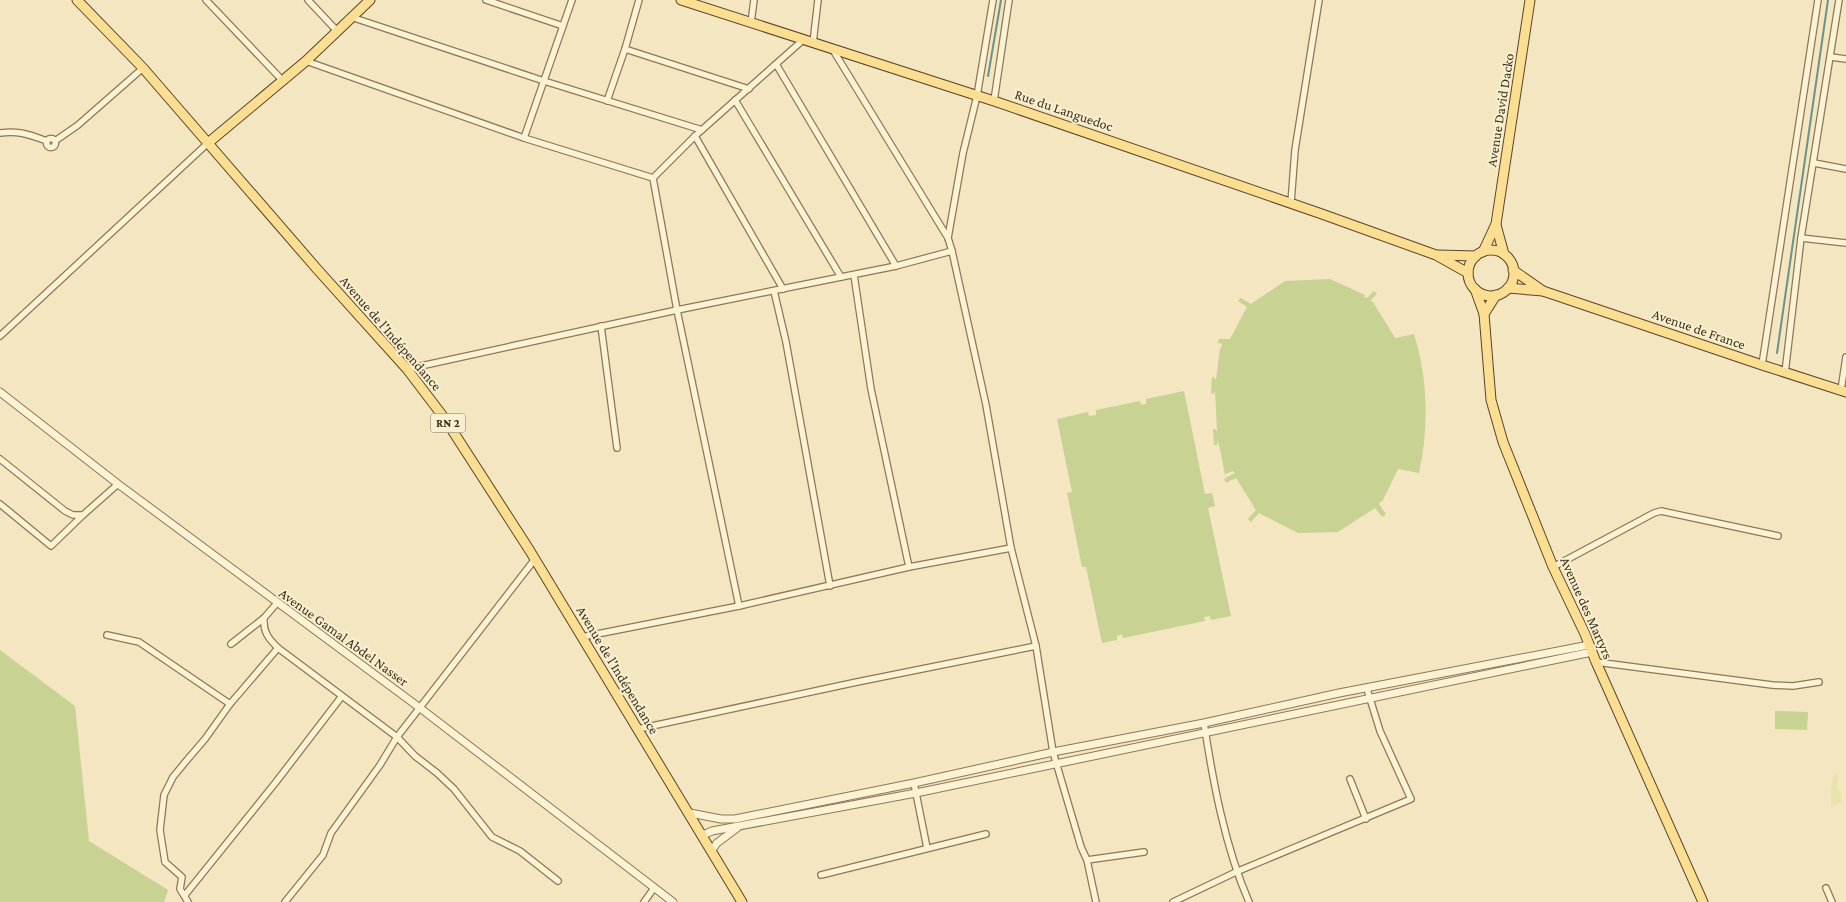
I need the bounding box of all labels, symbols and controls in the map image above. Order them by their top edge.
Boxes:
street label: Avenue David Dacko [1483,52,1517,168]
street label: Rue du Languedoc [1013,86,1115,134]
street label: Avenue de l'Indépendance [337,272,445,394]
street label: Avenue de France [1650,306,1748,352]
road number: RN 2 [430,413,466,432]
street label: Avenue des Martyrs [1557,555,1617,661]
street label: Avenue Gamal Abdel Nasser [276,585,412,689]
street label: Avenue de l'Indépendance [573,603,663,737]

